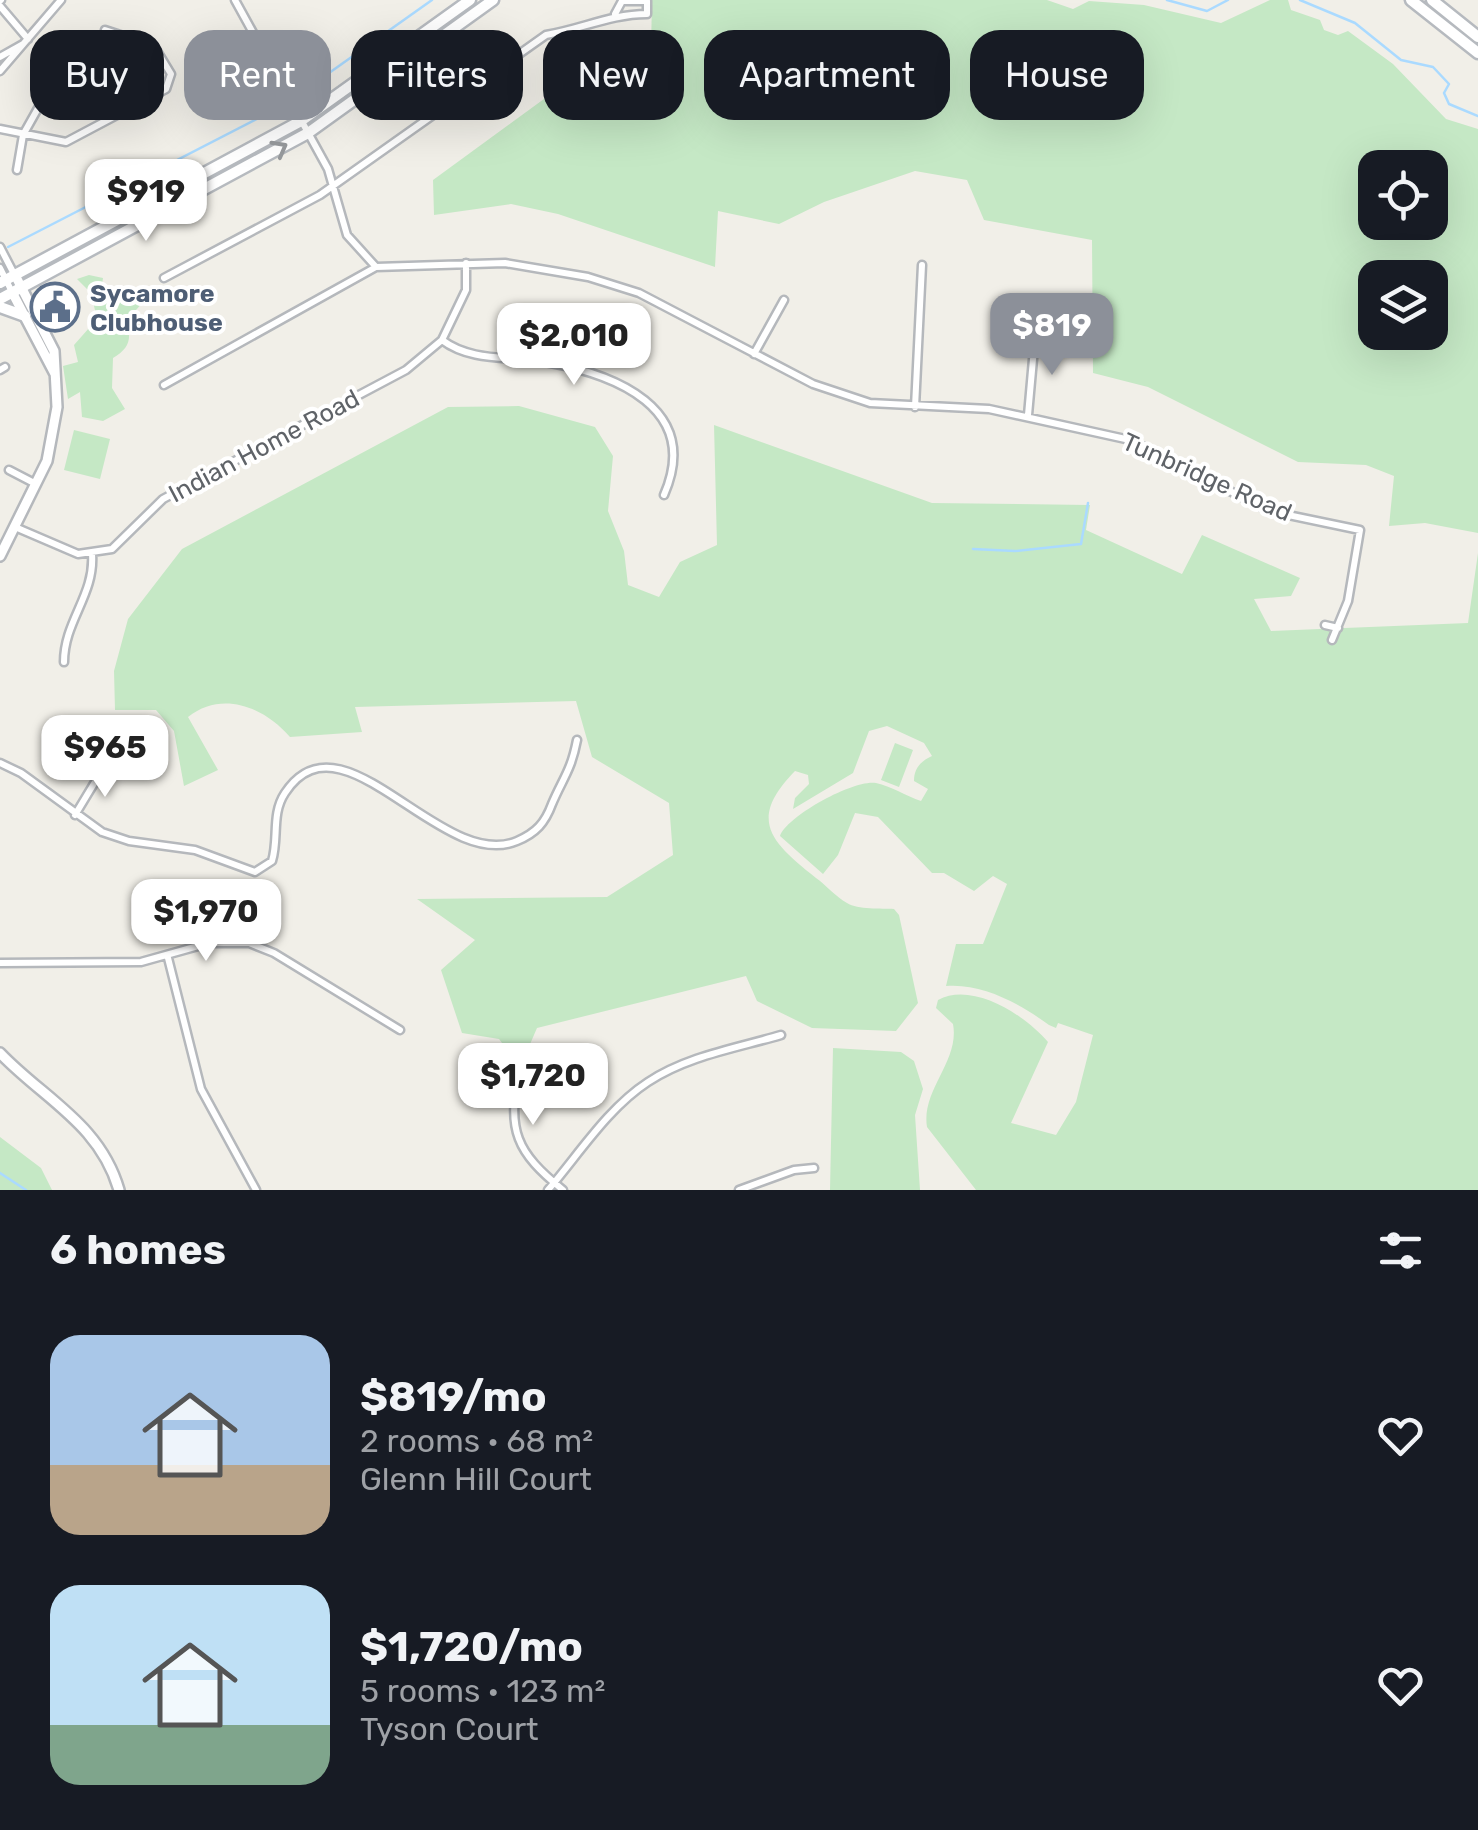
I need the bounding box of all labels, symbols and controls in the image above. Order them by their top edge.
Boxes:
chip: Buy [30,30,164,120]
chip: Rent [184,30,331,120]
chip: Filters [351,30,523,120]
chip: New [543,30,684,120]
chip: Apartment [704,30,950,120]
chip: House [970,30,1144,120]
one-way arrow [269,141,287,161]
map controls [1358,150,1448,350]
button: locate [1358,150,1448,240]
pin: $919 [87,159,205,244]
text: $919 [107,172,185,210]
button: layers [1358,260,1448,350]
place label: Sycamore Clubhouse [90,279,223,337]
public building icon: Sycamore Clubhouse [29,281,81,333]
pin: $819 [993,293,1111,378]
pin: $2,010 [493,303,655,388]
text: $819 [1012,306,1092,344]
text: $2,010 [519,316,629,354]
street label: Indian Home Road [164,383,364,509]
street label: Tunbridge Road [1118,427,1296,527]
pin: $965 [46,715,164,800]
text: $965 [63,728,147,766]
pin: $1,970 [125,879,287,964]
text: $1,970 [153,892,259,930]
pin: $1,720 [452,1043,614,1128]
text: $1,720 [480,1056,586,1094]
icon: filters [1373,1223,1428,1278]
text: 6 homes [50,1225,226,1275]
text: $819/mo [360,1372,547,1422]
icon: home [130,1375,250,1495]
icon: heart [1373,1408,1428,1463]
text: 2 rooms · 68 m² [360,1422,593,1460]
text: Glenn Hill Court [360,1460,592,1498]
text: $1,720/mo [360,1622,583,1672]
icon: home [130,1625,250,1745]
icon: heart [1373,1658,1428,1713]
text: 5 rooms · 123 m² [360,1672,605,1710]
text: Tyson Court [360,1710,539,1748]

